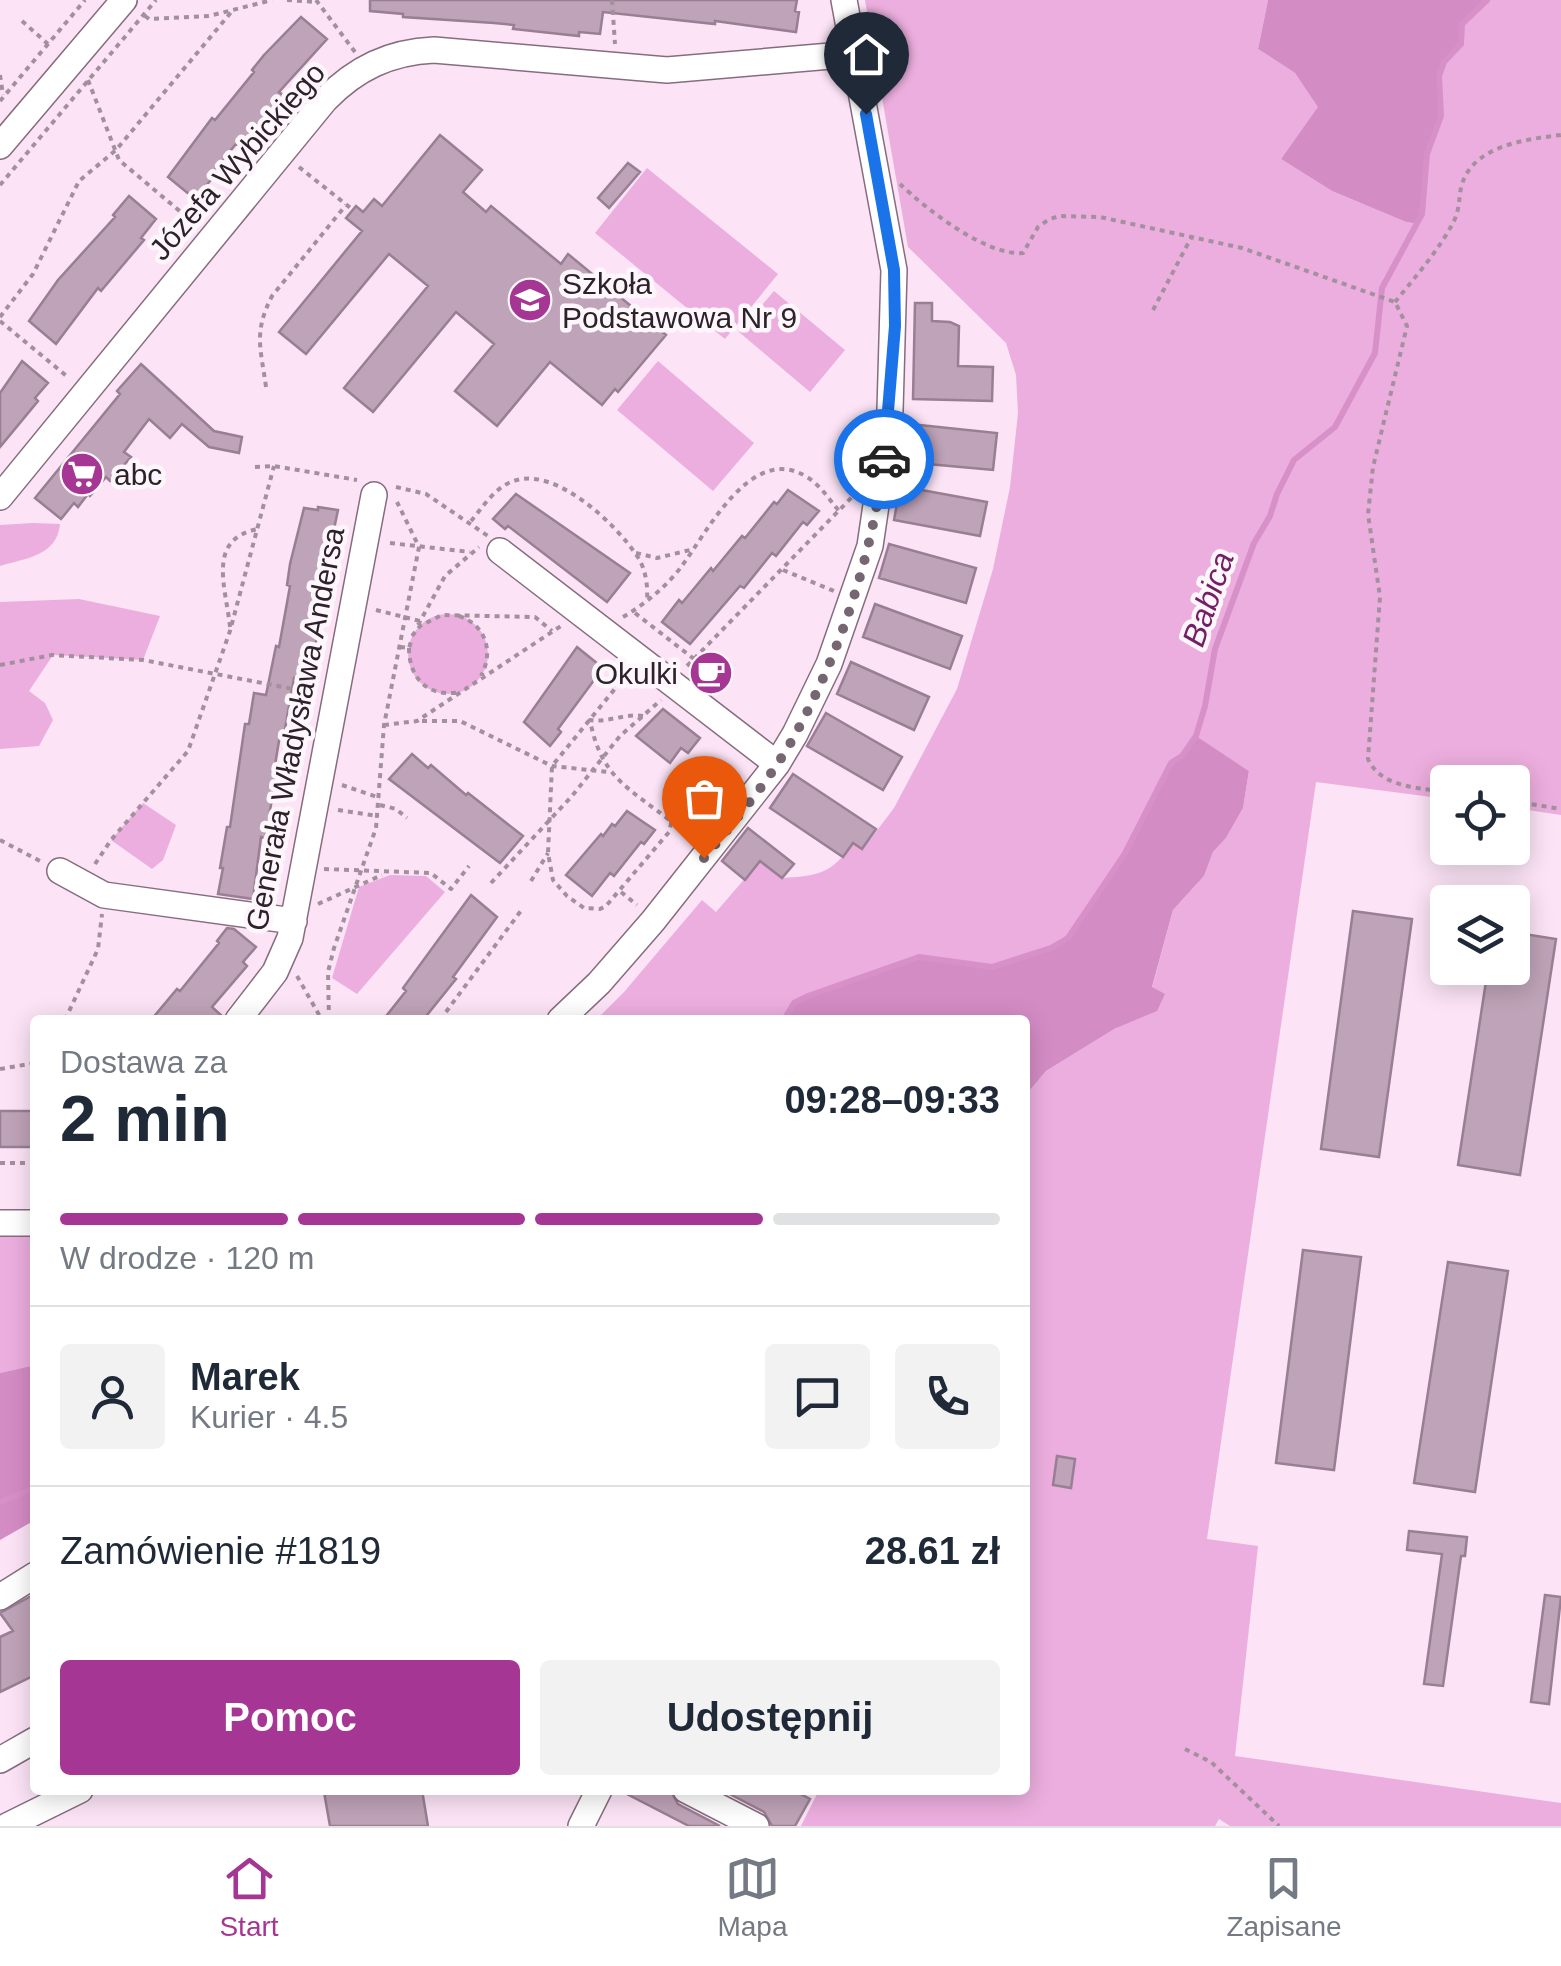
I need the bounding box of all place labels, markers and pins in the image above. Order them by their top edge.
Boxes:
pin [824,12,909,115]
place label: Szkoła Podstawowa Nr 9 [562,267,797,334]
school or university icon: Szkoła Podstawowa Nr 9 [507,277,553,323]
supermarket icon: abc [59,451,105,497]
place label: abc [114,458,162,491]
cafe icon: Okulki [688,650,734,696]
place label: Okulki [595,657,678,690]
pin [662,756,747,859]

